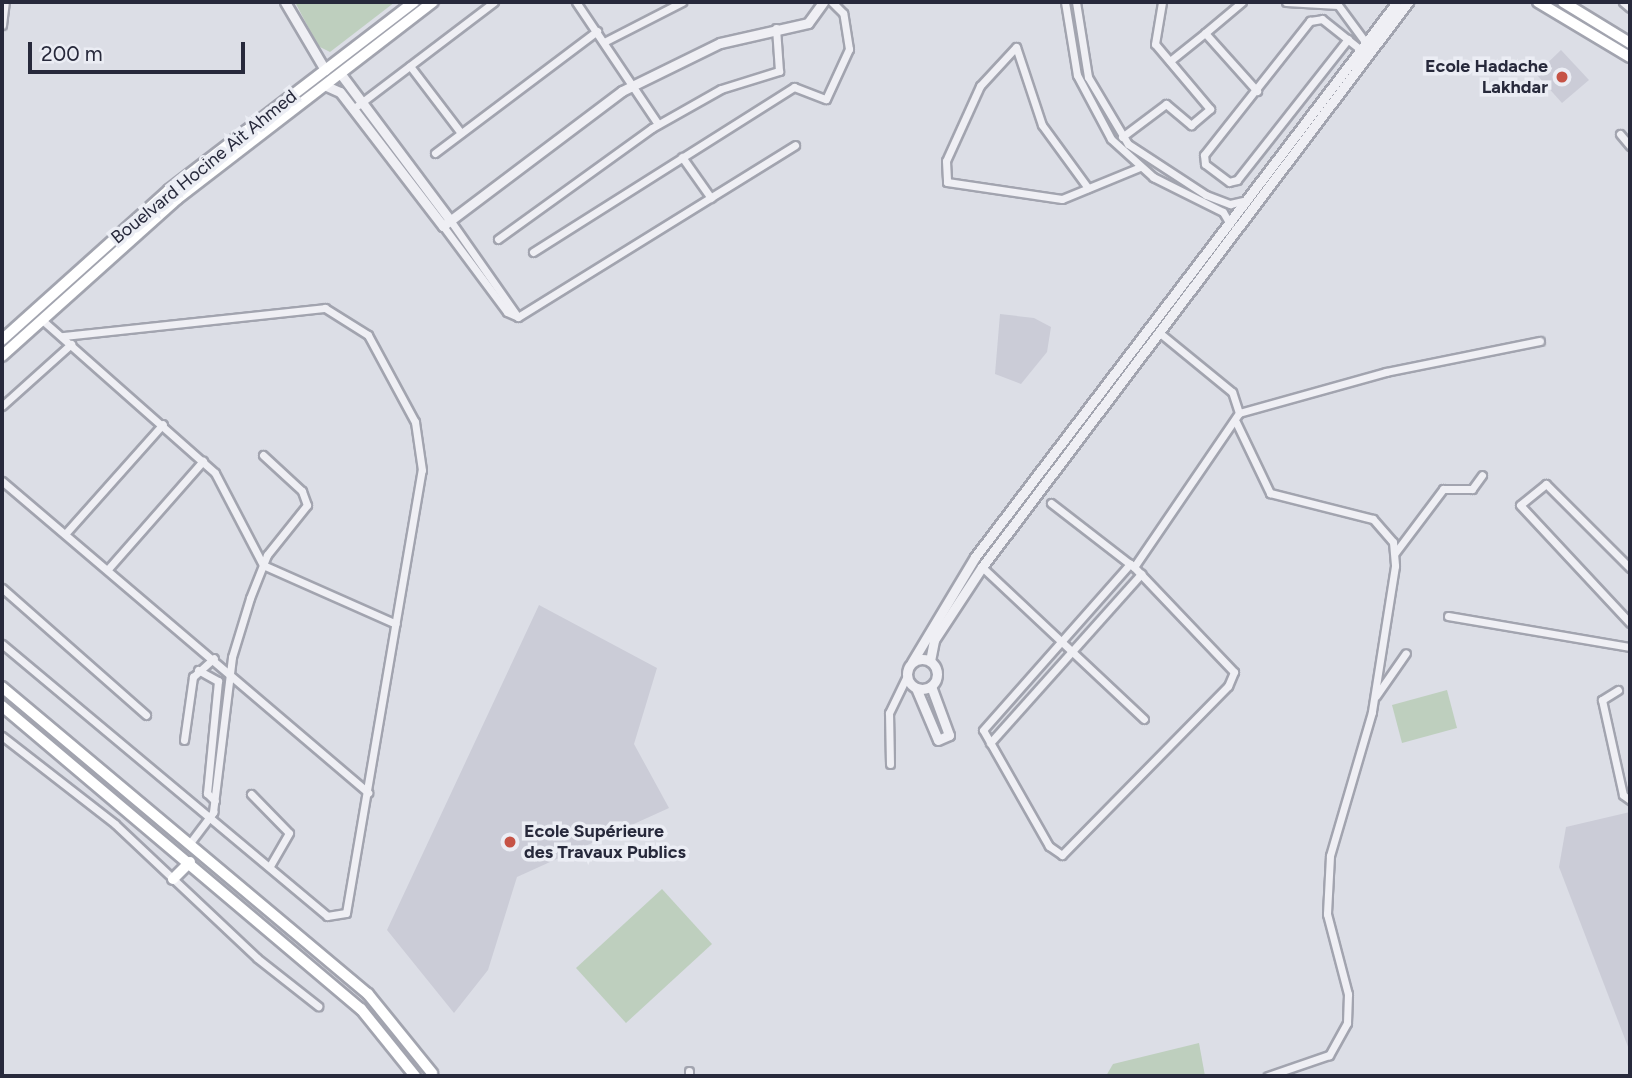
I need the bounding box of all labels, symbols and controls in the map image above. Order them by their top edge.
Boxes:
scale bar [32,28,248,72]
text: 200 m [41,41,103,66]
place label: Ecole Hadache Lakhdar [1425,56,1548,98]
marker: Ecole Hadache Lakhdar [1554,69,1570,85]
street label: Bouelvard Hocine Ait Ahmed [107,85,301,249]
place label: Ecole Supérieure des Travaux Publics [524,821,686,864]
marker: Ecole Supérieure des Travaux Publics [502,834,518,850]

